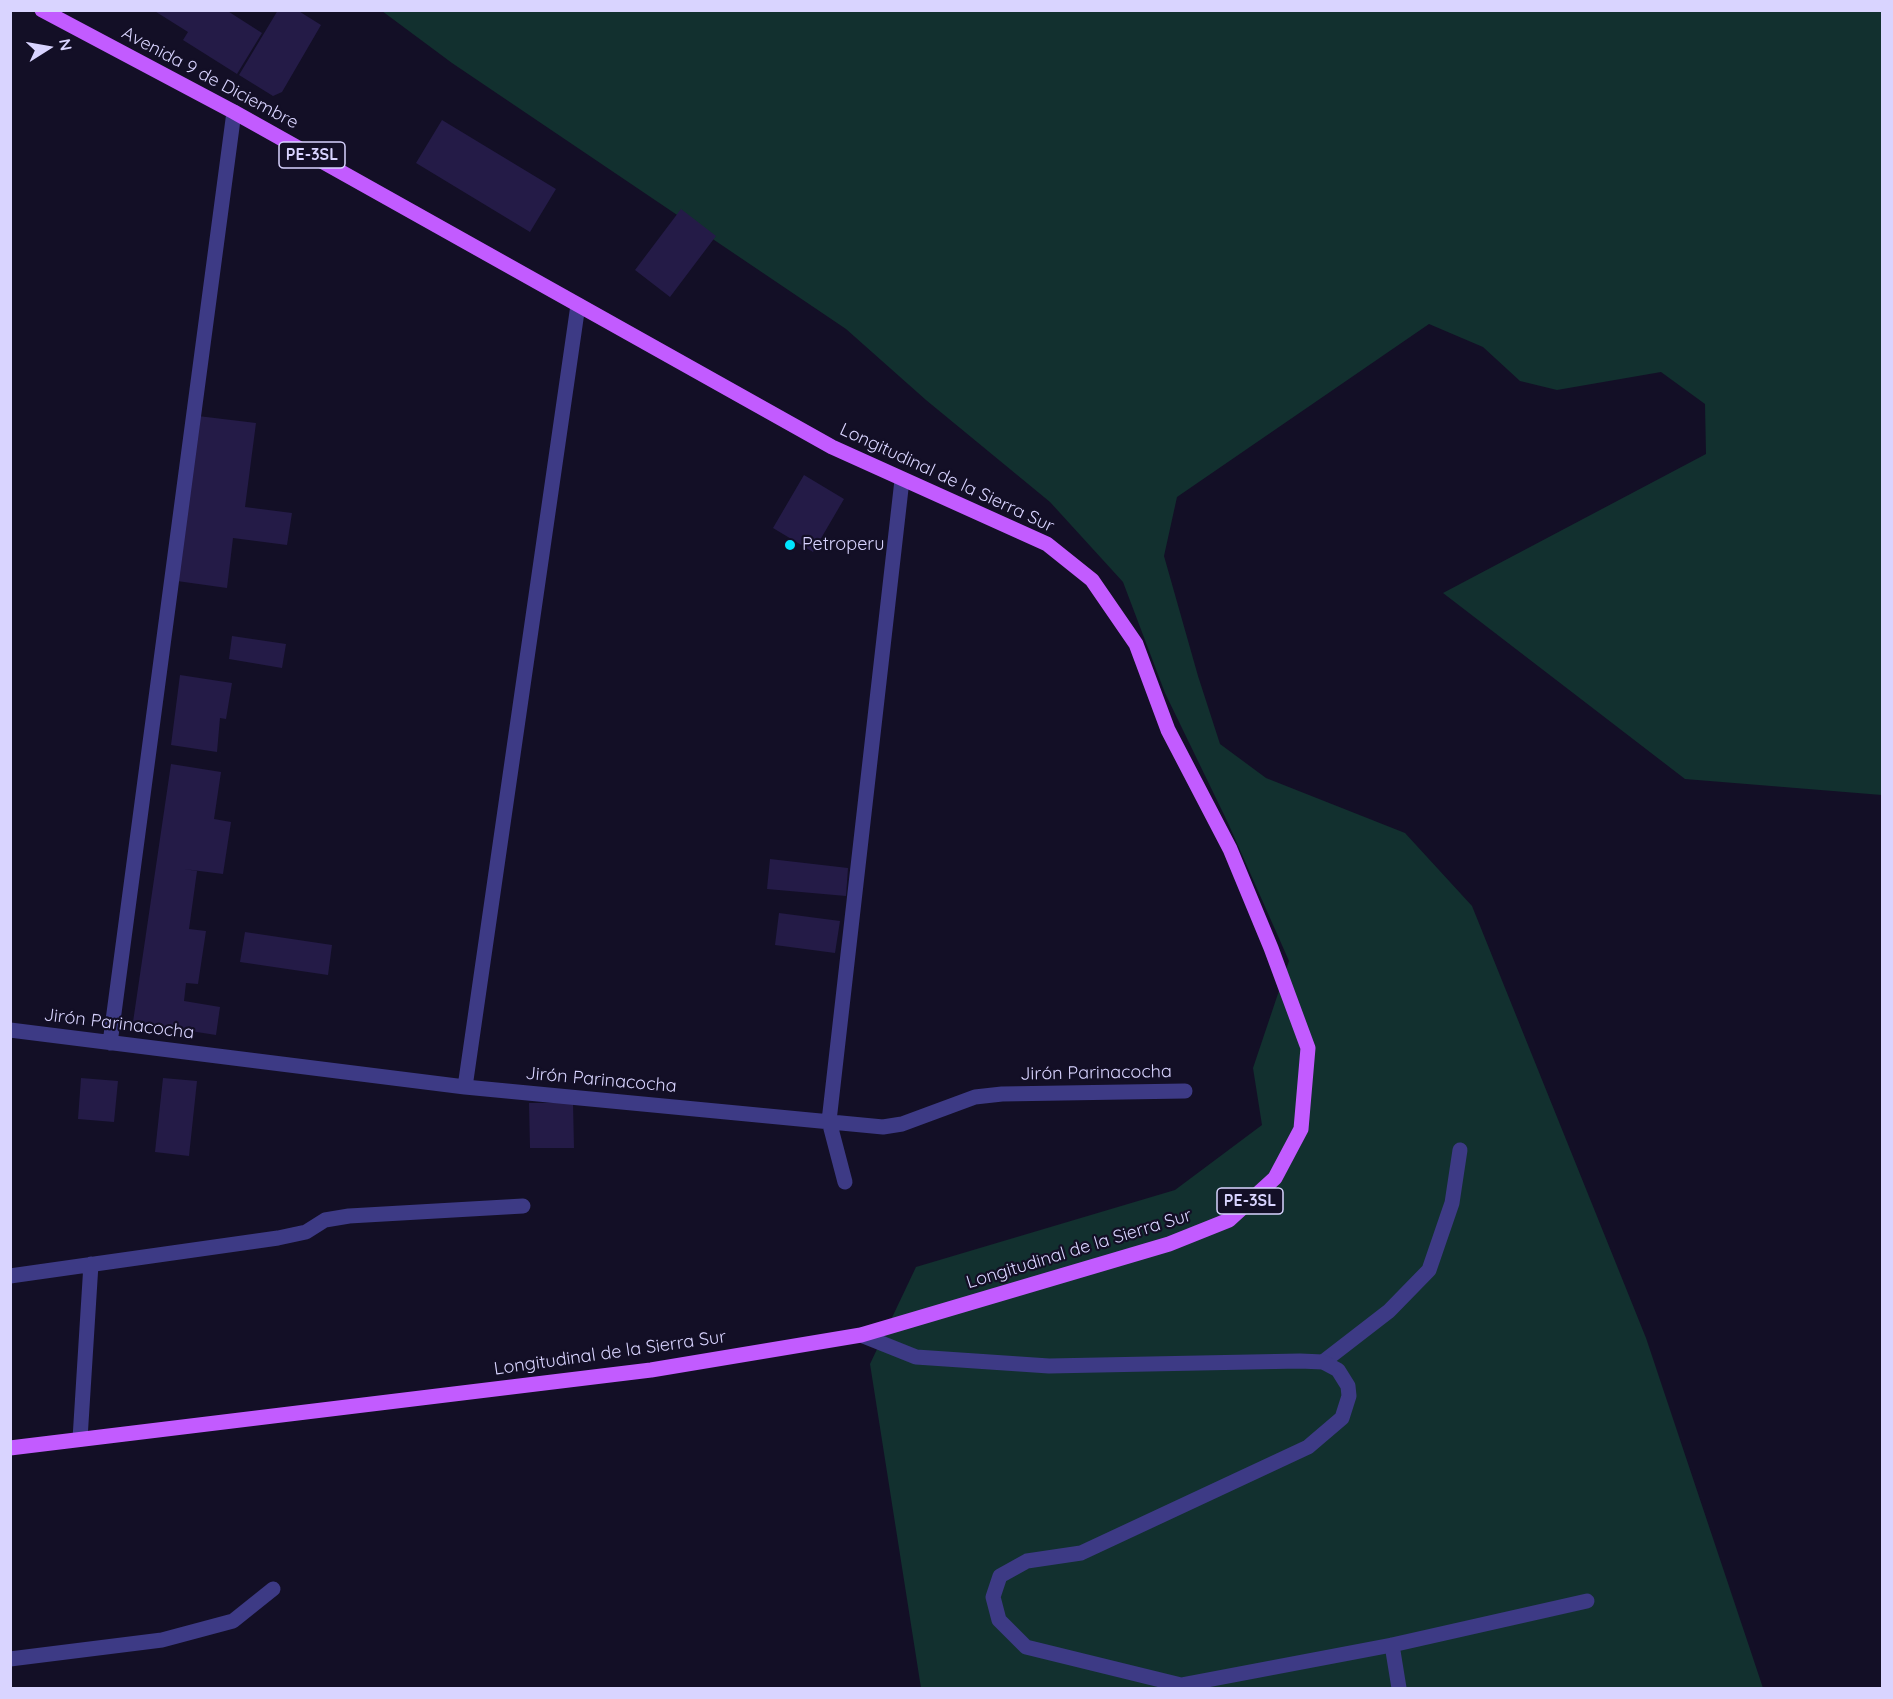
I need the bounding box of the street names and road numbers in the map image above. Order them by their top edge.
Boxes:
street label: Avenida 9 de Diciembre [118,22,302,134]
road number: PE-3SL [279,142,345,168]
street label: Longitudinal de la Sierra Sur [836,419,1058,537]
street label: Jirón Parinacocha [42,1004,196,1044]
street label: Jirón Parinacocha [1020,1061,1172,1085]
street label: Jirón Parinacocha [525,1063,677,1097]
road number: PE-3SL [1217,1188,1283,1214]
street label: Longitudinal de la Sierra Sur [964,1204,1194,1294]
street label: Longitudinal de la Sierra Sur [493,1326,727,1380]

